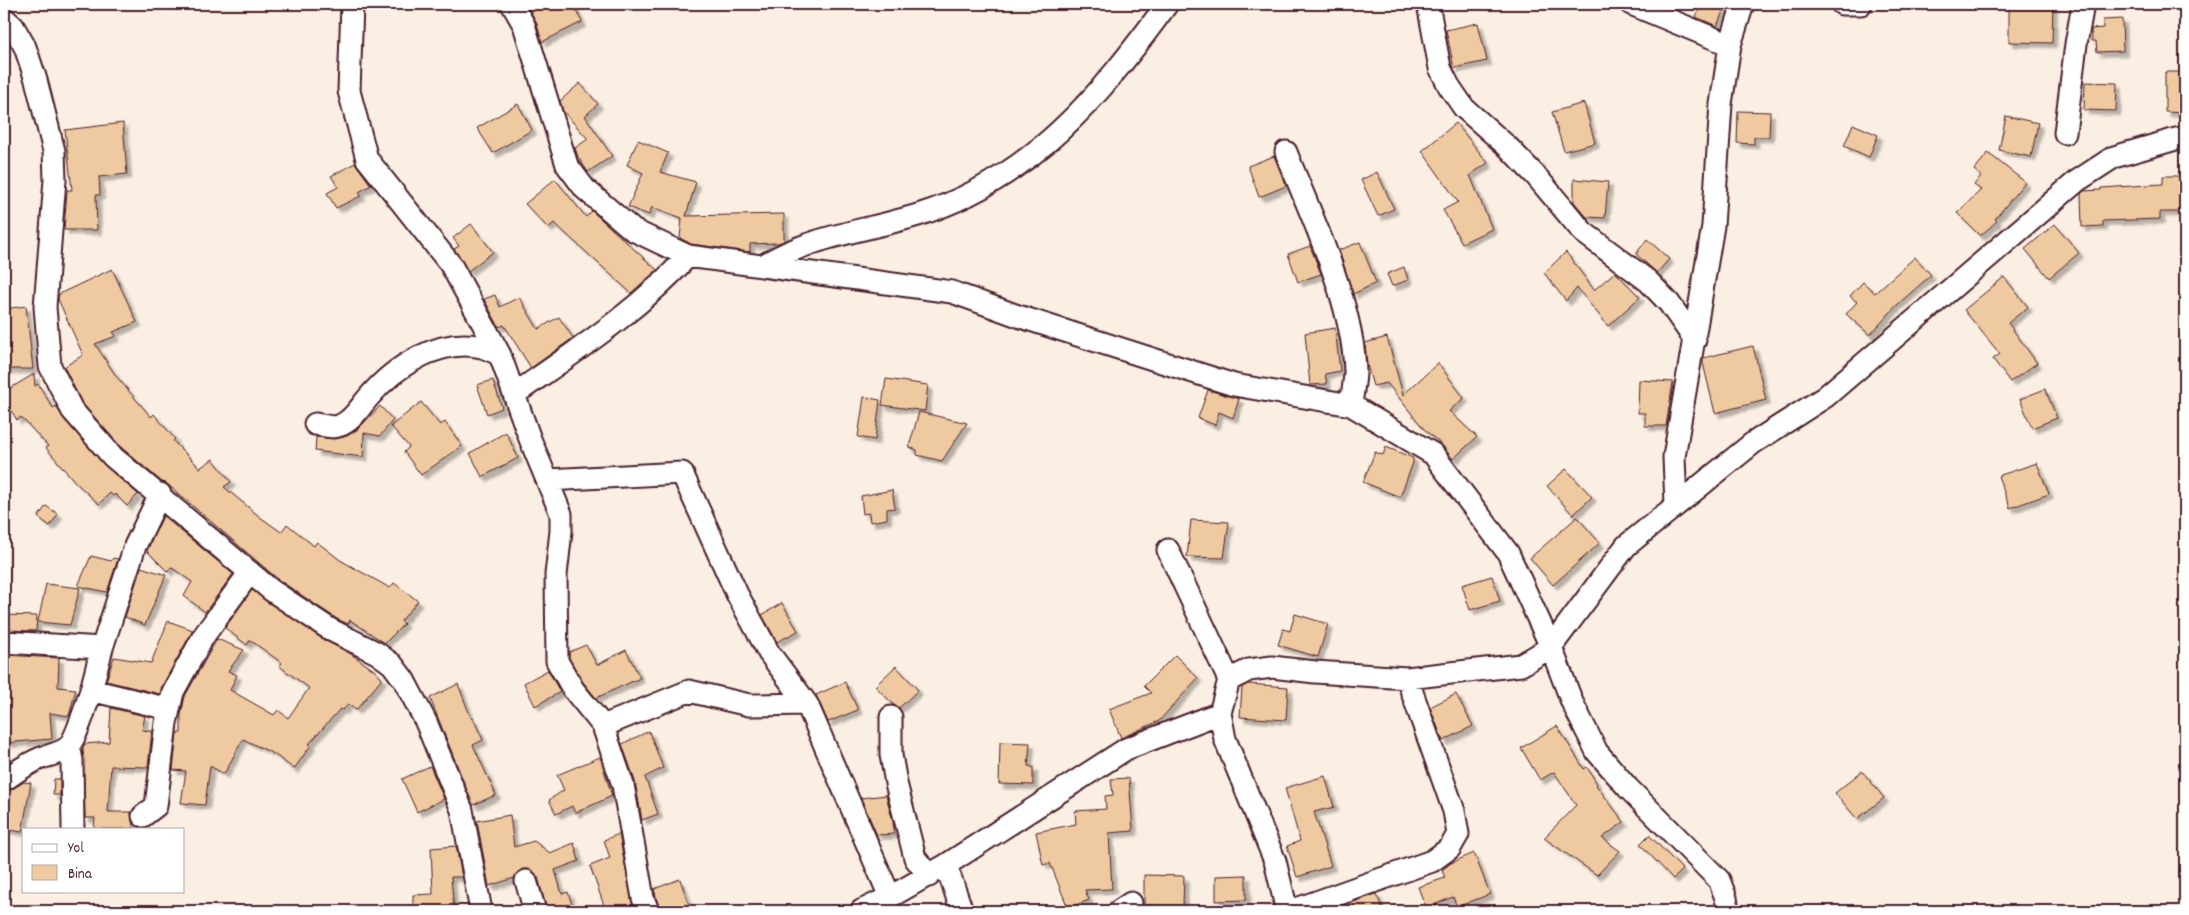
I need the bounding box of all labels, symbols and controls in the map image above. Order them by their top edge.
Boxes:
legend [22,828,185,892]
text: Yol [68,838,84,860]
text: Bina [68,864,93,886]

